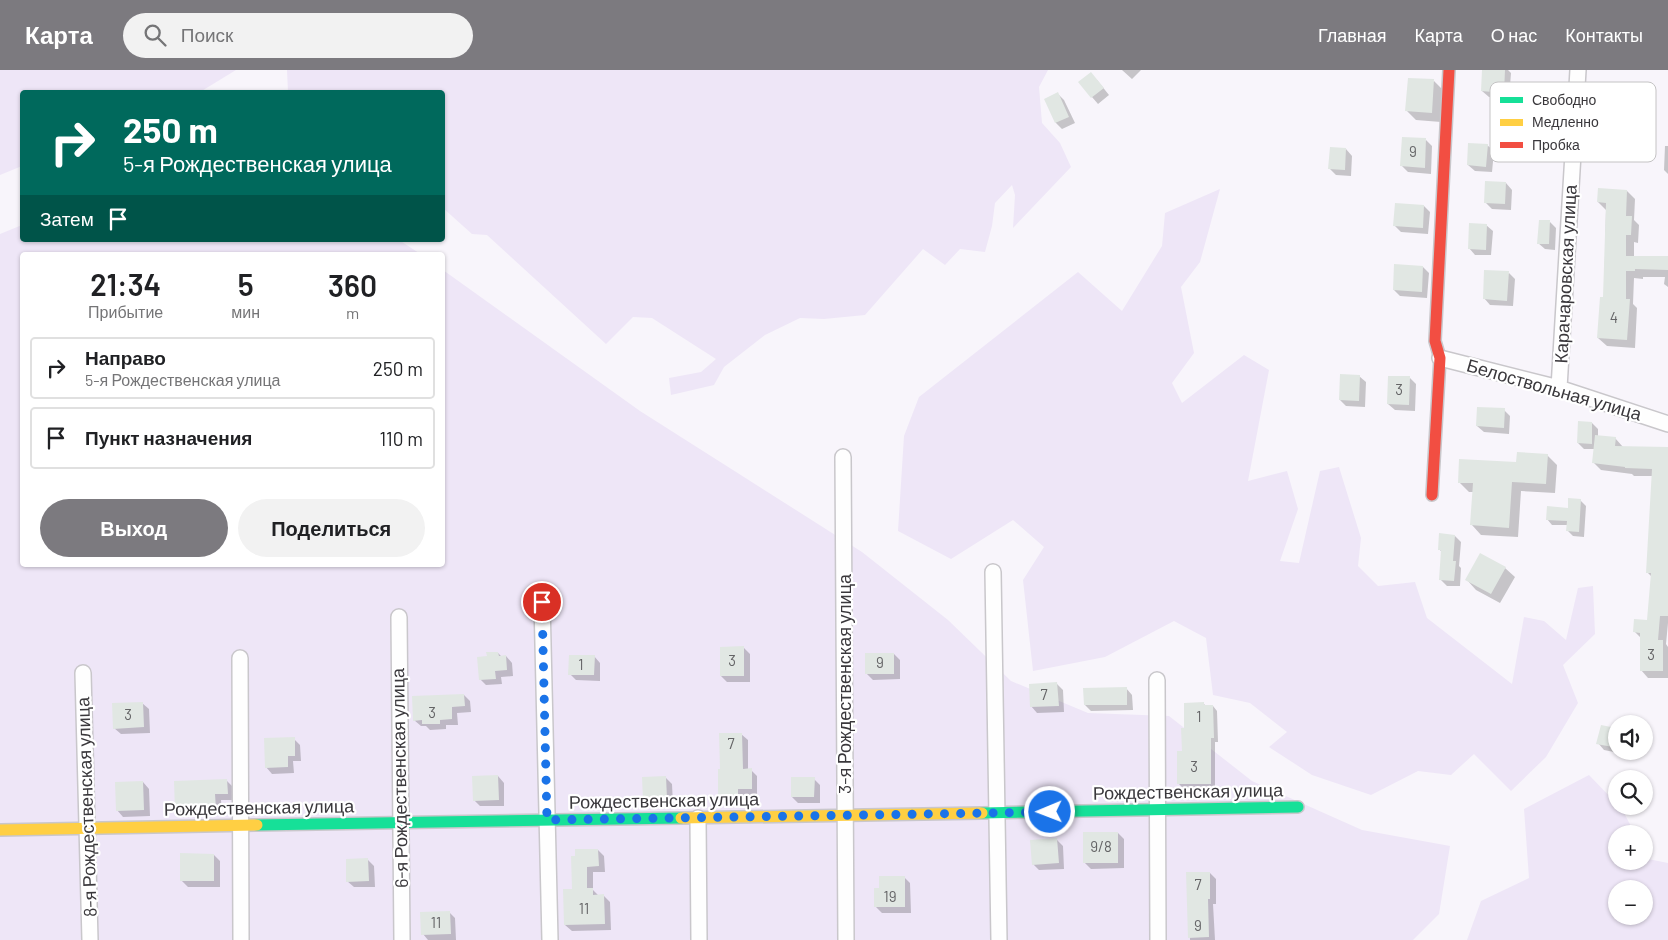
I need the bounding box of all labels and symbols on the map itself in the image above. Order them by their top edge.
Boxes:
legend [1490,82,1656,162]
text: Свободно [1532,91,1597,108]
text: Медленно [1532,113,1599,130]
text: Пробка [1532,136,1580,153]
house number: 9 [1409,142,1417,160]
street label: Карачаровская улица [1549,183,1581,364]
house number: 4 [1610,308,1618,326]
street label: Белоствольная улица [1464,354,1645,425]
house number: 3 [1395,380,1403,398]
street label: 3-я Рождественская улица [833,573,855,794]
pin [521,581,563,623]
house number: 3 [1647,645,1655,663]
house number: 3 [728,651,736,669]
house number: 9 [876,653,884,671]
house number: 1 [578,655,584,673]
street label: 6-я Рождественская улица [386,667,412,888]
house number: 7 [1040,685,1048,703]
street label: 8-я Рождественская улица [71,696,101,917]
house number: 3 [428,703,436,721]
house number: 3 [124,705,132,723]
house number: 1 [1196,707,1202,725]
house number: 7 [727,734,735,752]
house number: 3 [1190,757,1198,775]
street label: Рождественская улица [1093,778,1284,804]
position arrow [1023,785,1075,837]
street label: Рождественская улица [569,787,760,813]
street label: Рождественская улица [164,794,355,820]
house number: 9/8 [1090,837,1112,855]
house number: 7 [1194,875,1202,893]
house number: 19 [883,887,897,905]
house number: 11 [579,899,589,917]
house number: 11 [431,913,441,931]
house number: 9 [1194,916,1202,934]

